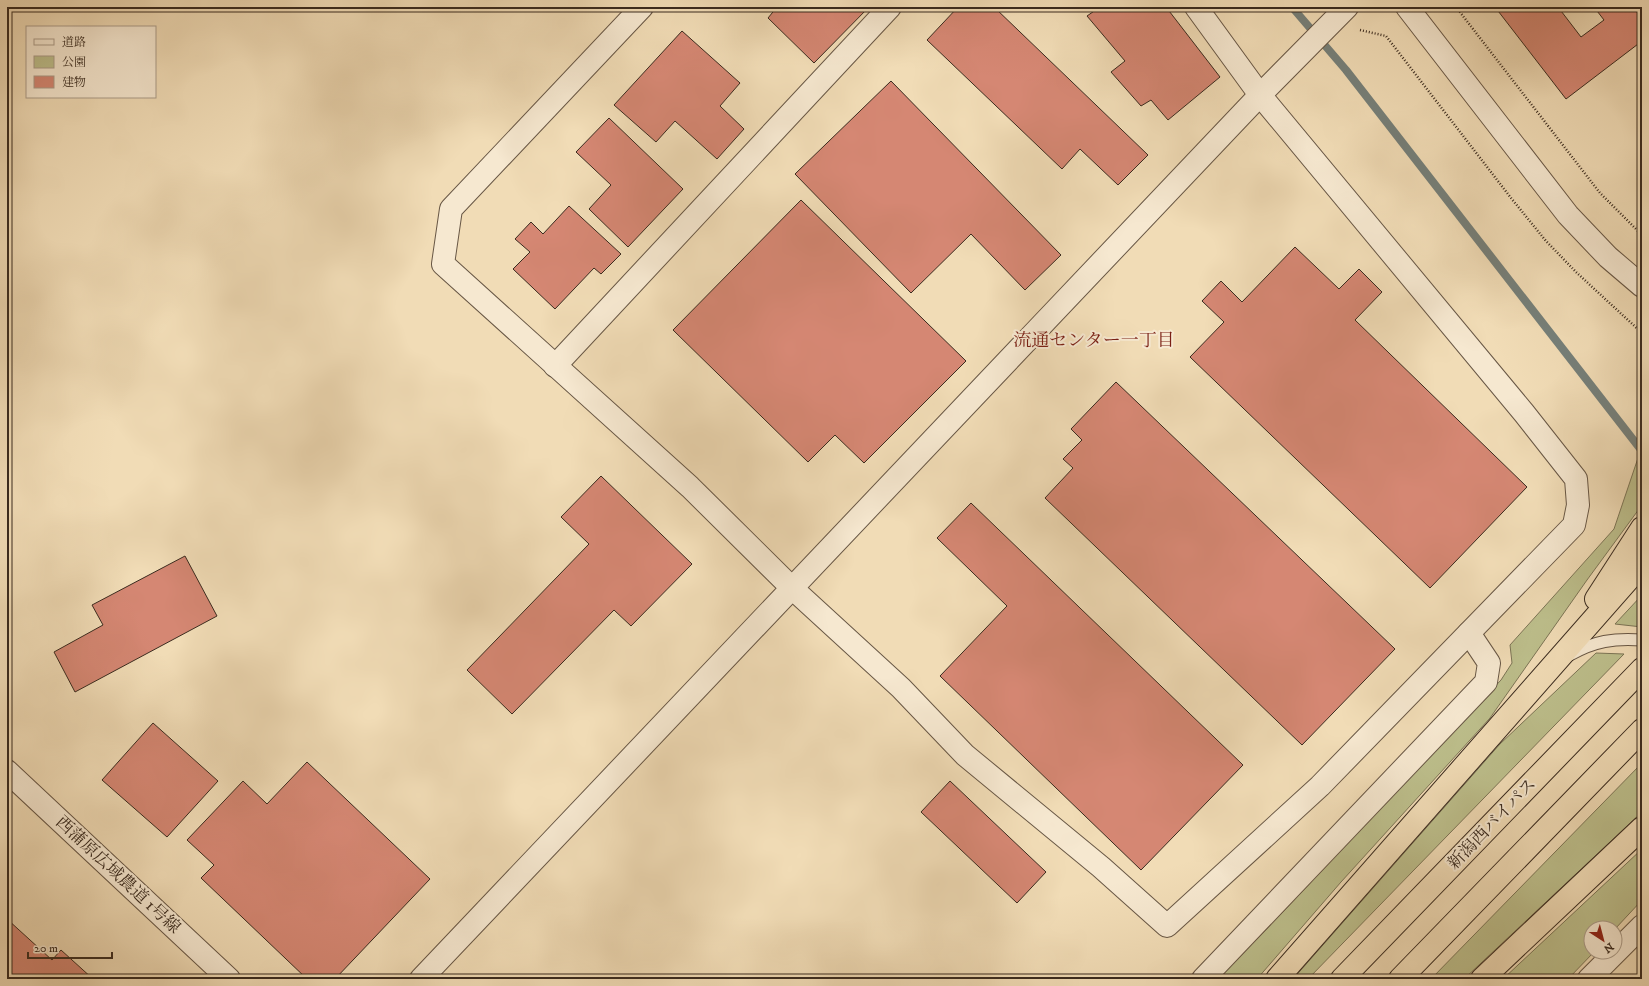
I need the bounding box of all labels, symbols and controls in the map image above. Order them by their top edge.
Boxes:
legend [26,26,156,98]
text: 道路 [62,35,86,50]
text: 公園 [62,55,86,70]
text: 建物 [62,75,86,90]
district label: 流通センター一丁目 [1013,330,1175,352]
street label: 新潟西バイパス [1443,774,1541,874]
street label: 西蒲原広域農道 1号線 [51,811,185,939]
north arrow [1583,920,1623,960]
scale bar [28,934,112,960]
text: N [1601,939,1616,956]
text: 20 m [34,941,58,956]

